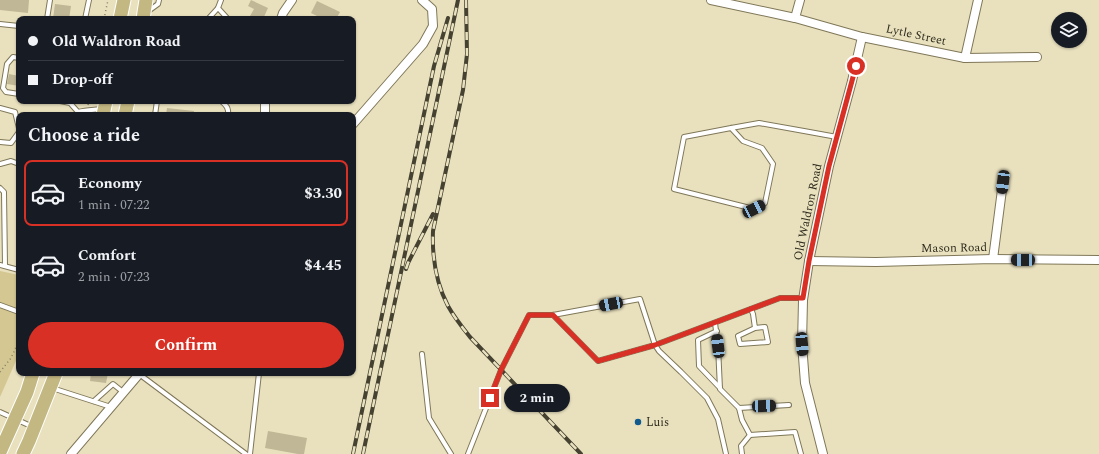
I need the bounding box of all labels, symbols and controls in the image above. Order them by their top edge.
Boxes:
map controls [1051,12,1087,48]
button: layers [1051,12,1087,48]
street label: Lytle Street [884,19,948,51]
text: Old Waldron Road [52,30,181,53]
route start [847,57,865,75]
text: Drop-off [52,68,113,91]
text: Choose a ride [28,122,140,149]
street label: Old Waldron Road [788,161,828,262]
car [996,169,1010,195]
text: Economy [78,172,142,195]
icon: car [30,175,66,211]
text: $3.30 [304,182,342,205]
text: 1 min · 07:22 [78,195,150,215]
car [741,198,767,220]
street label: Mason Road [921,238,987,258]
text: Comfort [78,244,136,267]
icon: car [30,247,66,283]
text: $4.45 [304,254,342,277]
car [1011,254,1035,266]
text: 2 min · 07:23 [78,267,150,287]
car [598,296,624,312]
button: Confirm [28,322,344,368]
car [795,332,809,356]
car [711,333,725,359]
callout: 2 min [504,384,570,412]
text: 2 min [520,388,554,408]
route end [481,389,499,407]
car [752,400,776,412]
place label: Luis [646,413,669,432]
marker: Luis [633,417,643,427]

